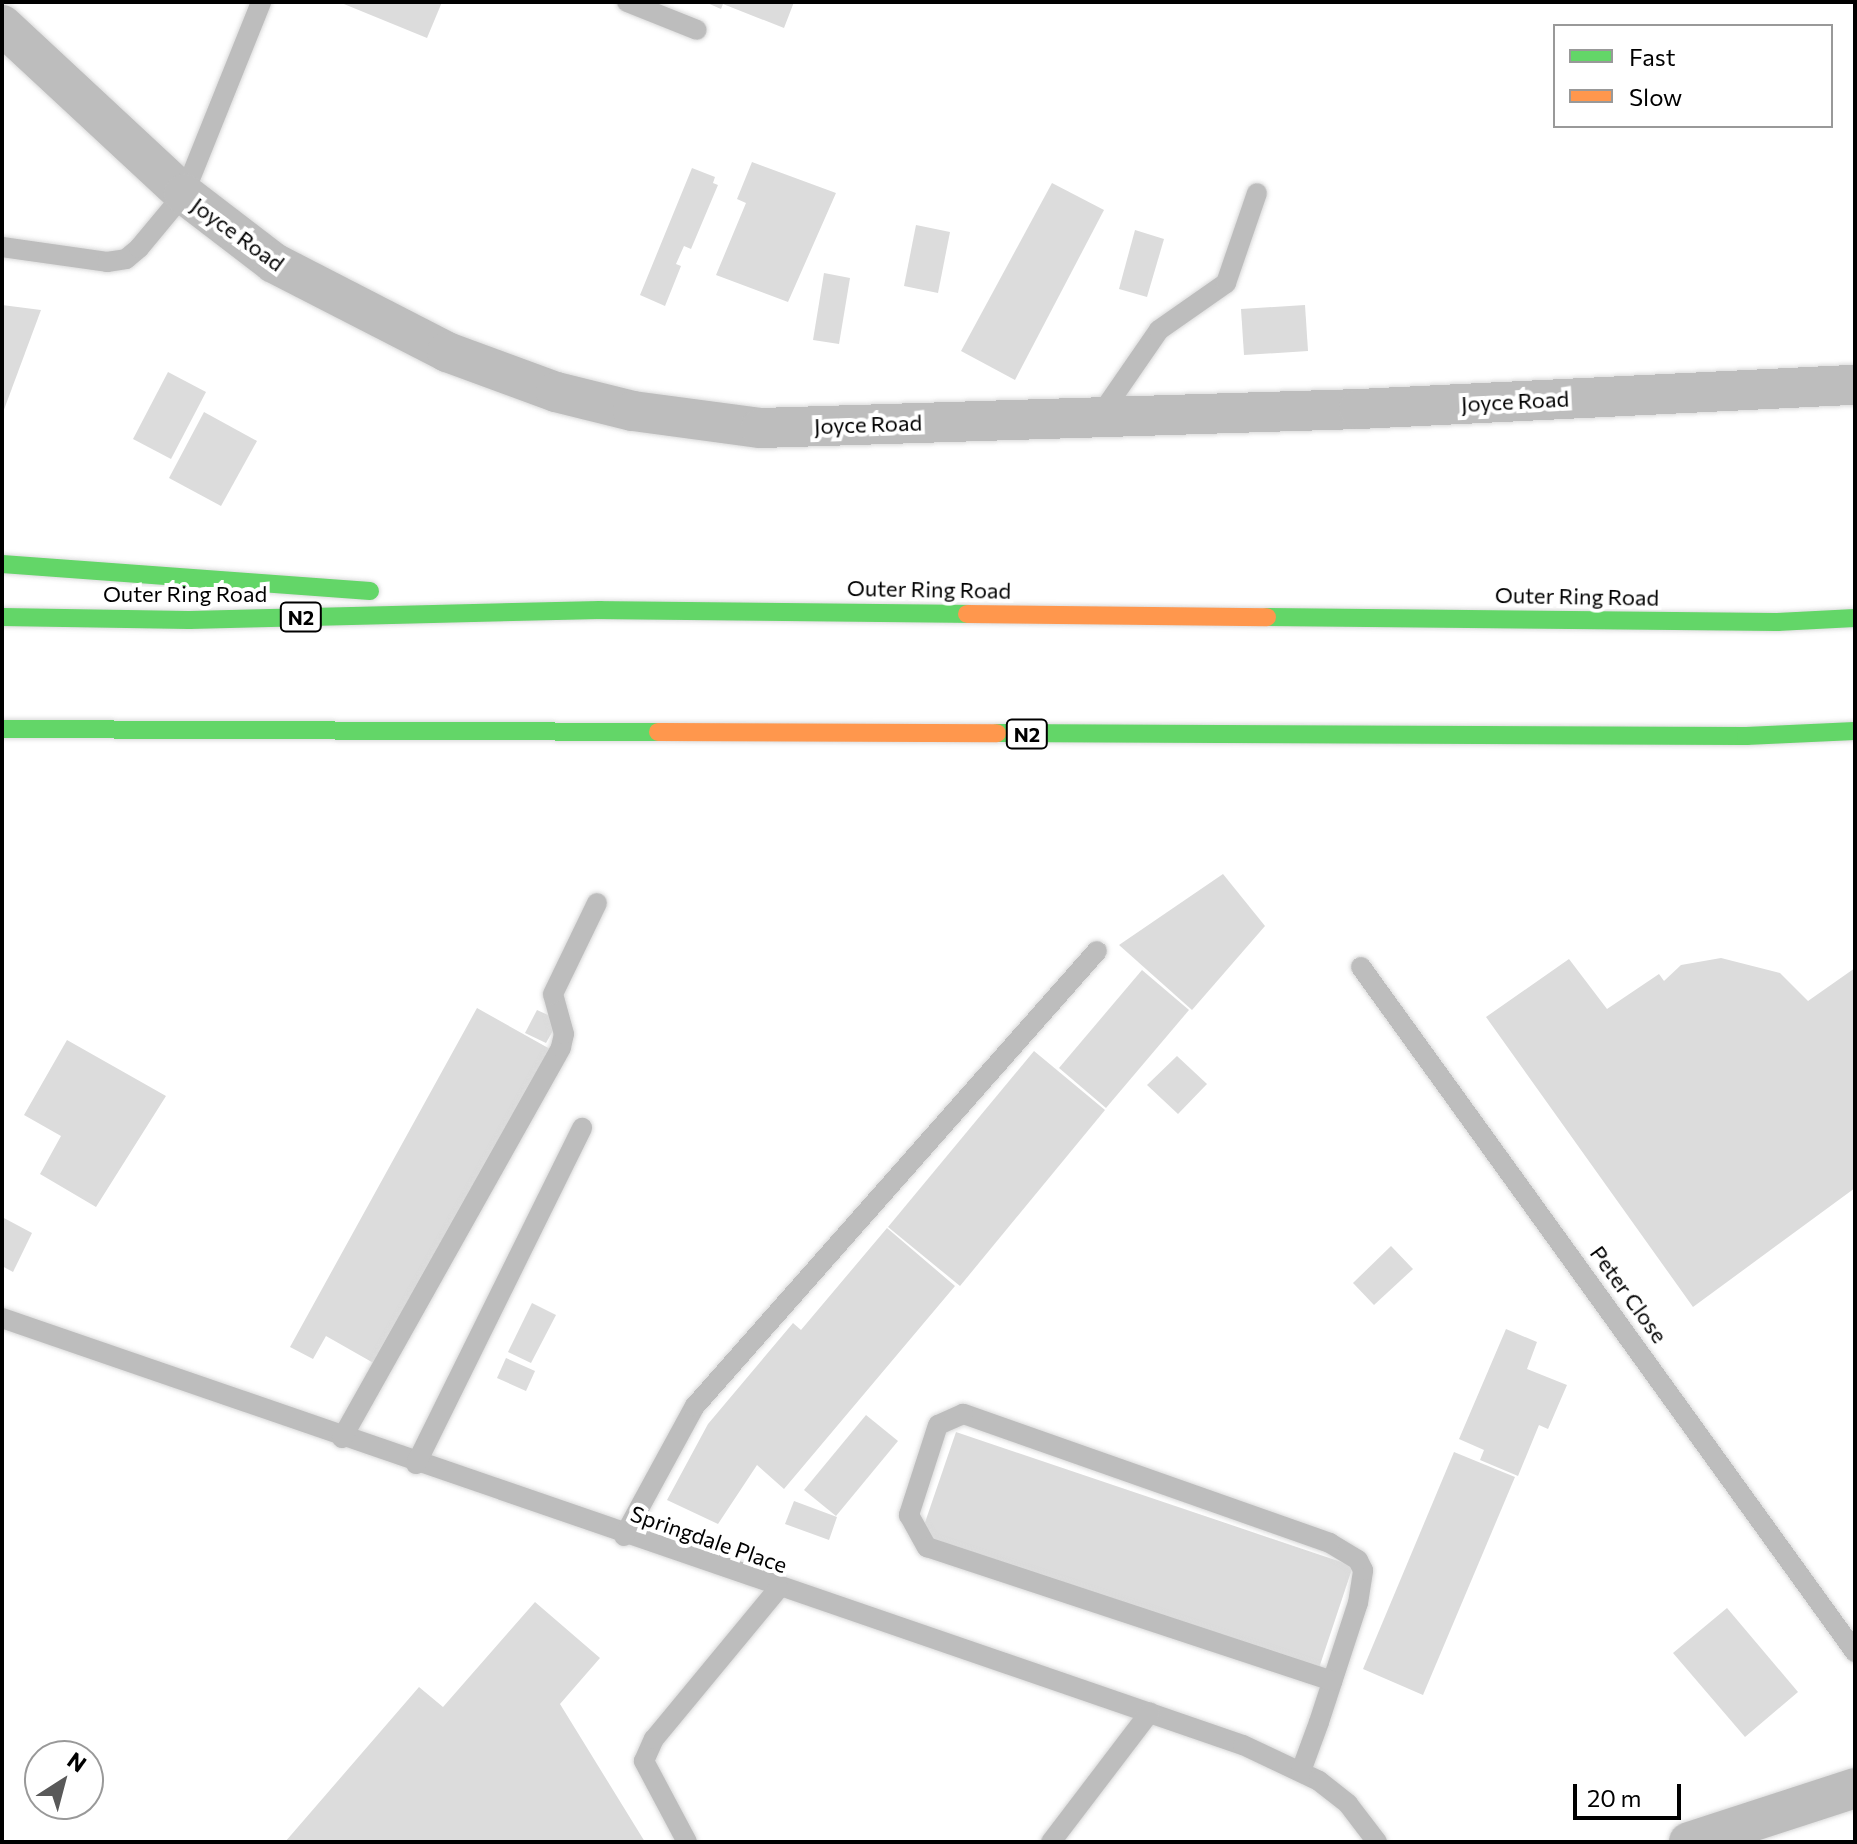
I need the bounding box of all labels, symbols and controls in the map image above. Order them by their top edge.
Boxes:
legend [1553,24,1833,128]
text: Fast [1629,42,1676,71]
text: Slow [1629,82,1682,111]
street label: Joyce Road [186,192,290,276]
street label: Joyce Road [1460,385,1570,417]
street label: Joyce Road [813,409,923,439]
street label: Outer Ring Road [847,574,1011,604]
street label: Outer Ring Road [103,581,267,607]
street label: Outer Ring Road [1495,581,1659,611]
road number: N2 [279,601,323,633]
road number: N2 [1005,718,1049,750]
street label: Peter Close [1585,1240,1673,1348]
street label: Springdale Place [627,1500,791,1578]
north arrow [24,1740,104,1820]
text: N [63,1746,92,1778]
scale bar [1577,1768,1685,1818]
text: 20 m [1587,1783,1641,1812]

